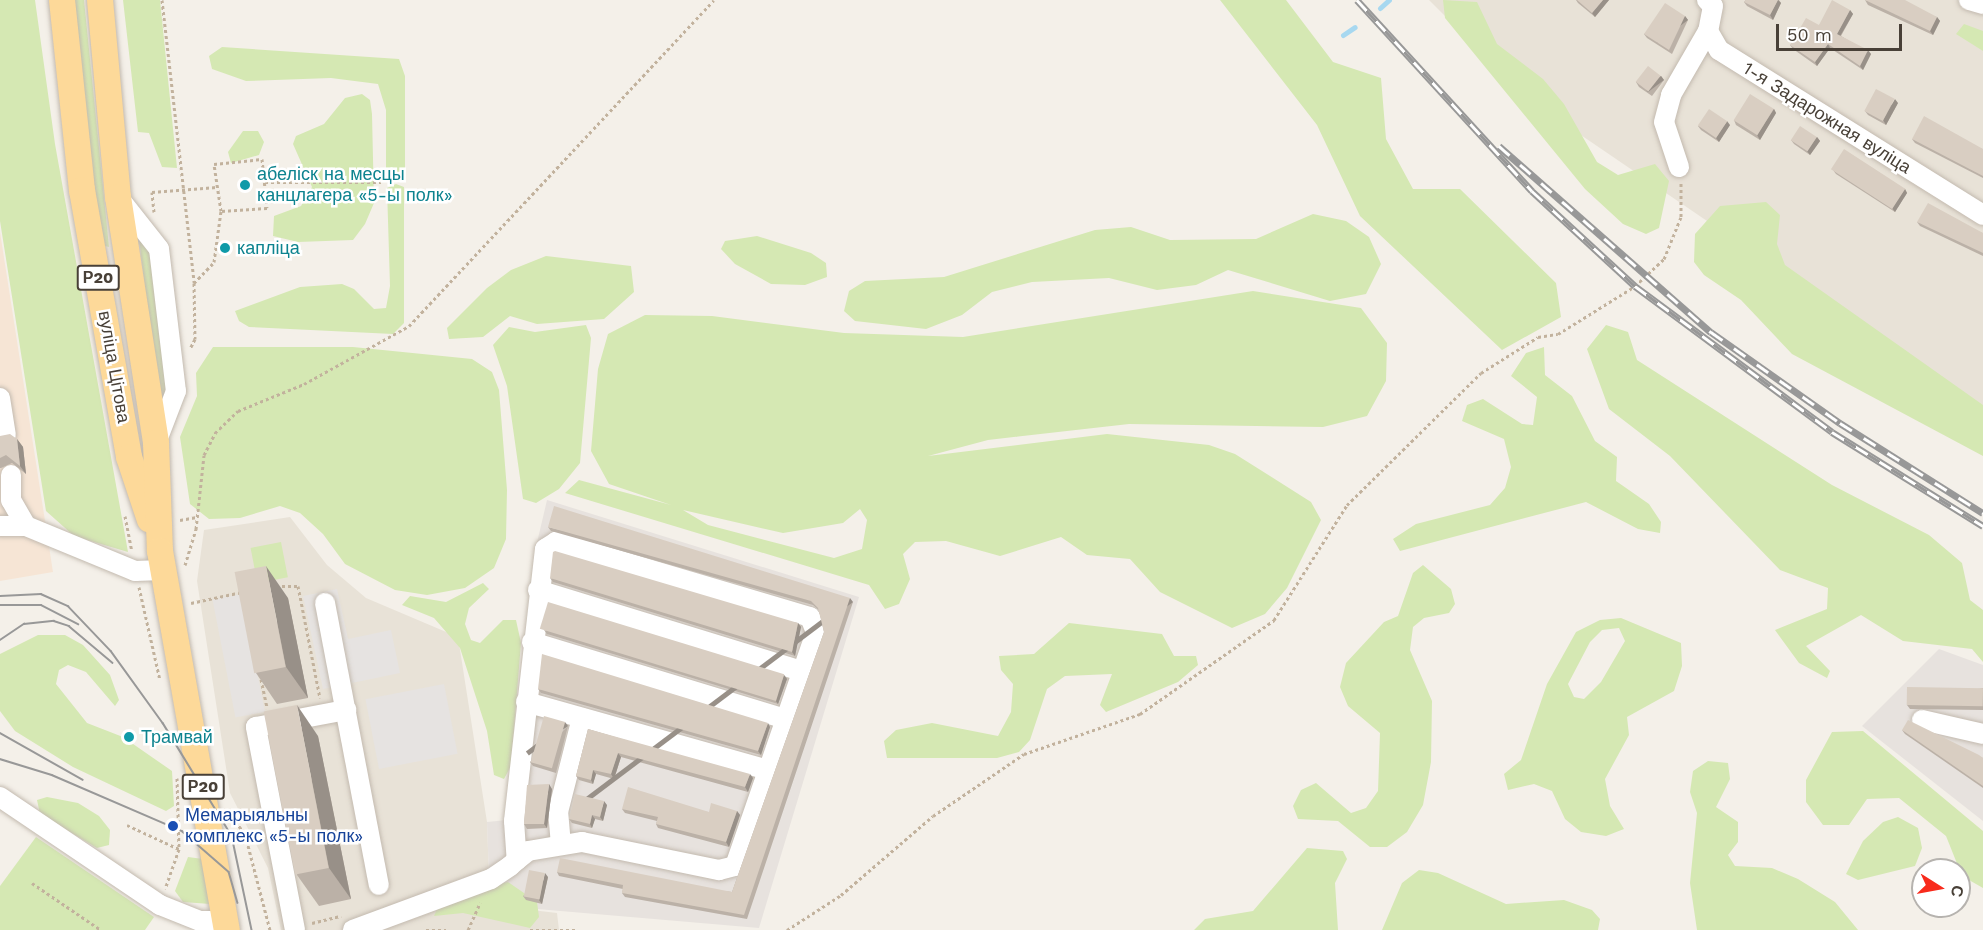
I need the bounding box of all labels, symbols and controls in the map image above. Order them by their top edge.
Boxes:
scale bar [1779,12,1905,50]
text: 50 m [1787,24,1832,45]
street label: 1-я Задарожная вуліца [1739,57,1915,179]
place label: абеліск на месцы канцлагера «5-ы полк» [257,164,453,207]
marker: абеліск на месцы канцлагера «5-ы полк» [238,178,252,192]
place label: капліца [237,237,300,259]
marker: капліца [218,241,232,255]
road number: Р20 [76,265,120,291]
street label: вуліца Цітова [94,309,134,425]
place label: Трамвай [141,726,213,748]
marker: Трамвай [122,730,136,744]
road number: Р20 [180,774,226,800]
place label: Мемарыяльны комплекс «5-ы полк» [185,805,363,848]
marker: Мемарыяльны комплекс «5-ы полк» [166,819,180,833]
north arrow [1911,858,1971,918]
text: С [1947,884,1968,899]

